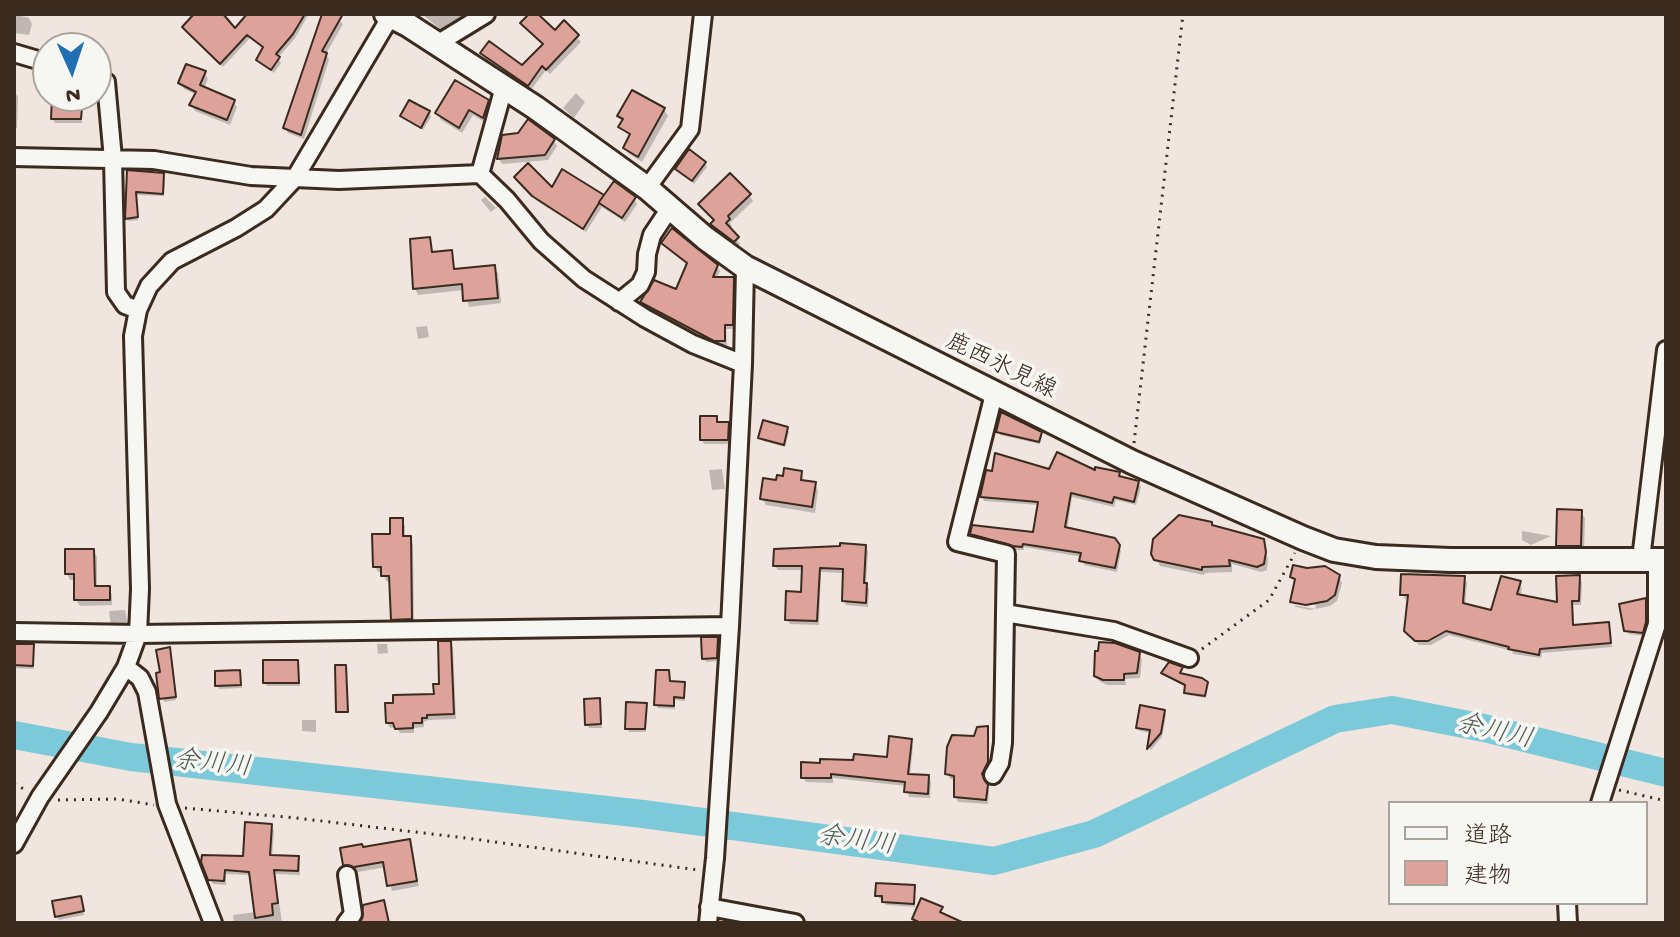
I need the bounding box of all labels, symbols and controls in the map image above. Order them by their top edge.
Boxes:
north arrow [32,32,112,112]
text: N [65,81,81,107]
street label: 鹿西氷見線 [940,329,1060,407]
water label: 余川川 [1452,710,1536,758]
water label: 余川川 [172,746,252,786]
legend [1388,801,1648,905]
water label: 余川川 [815,822,897,864]
text: 道路 [1464,823,1512,852]
text: 建物 [1464,863,1512,892]

